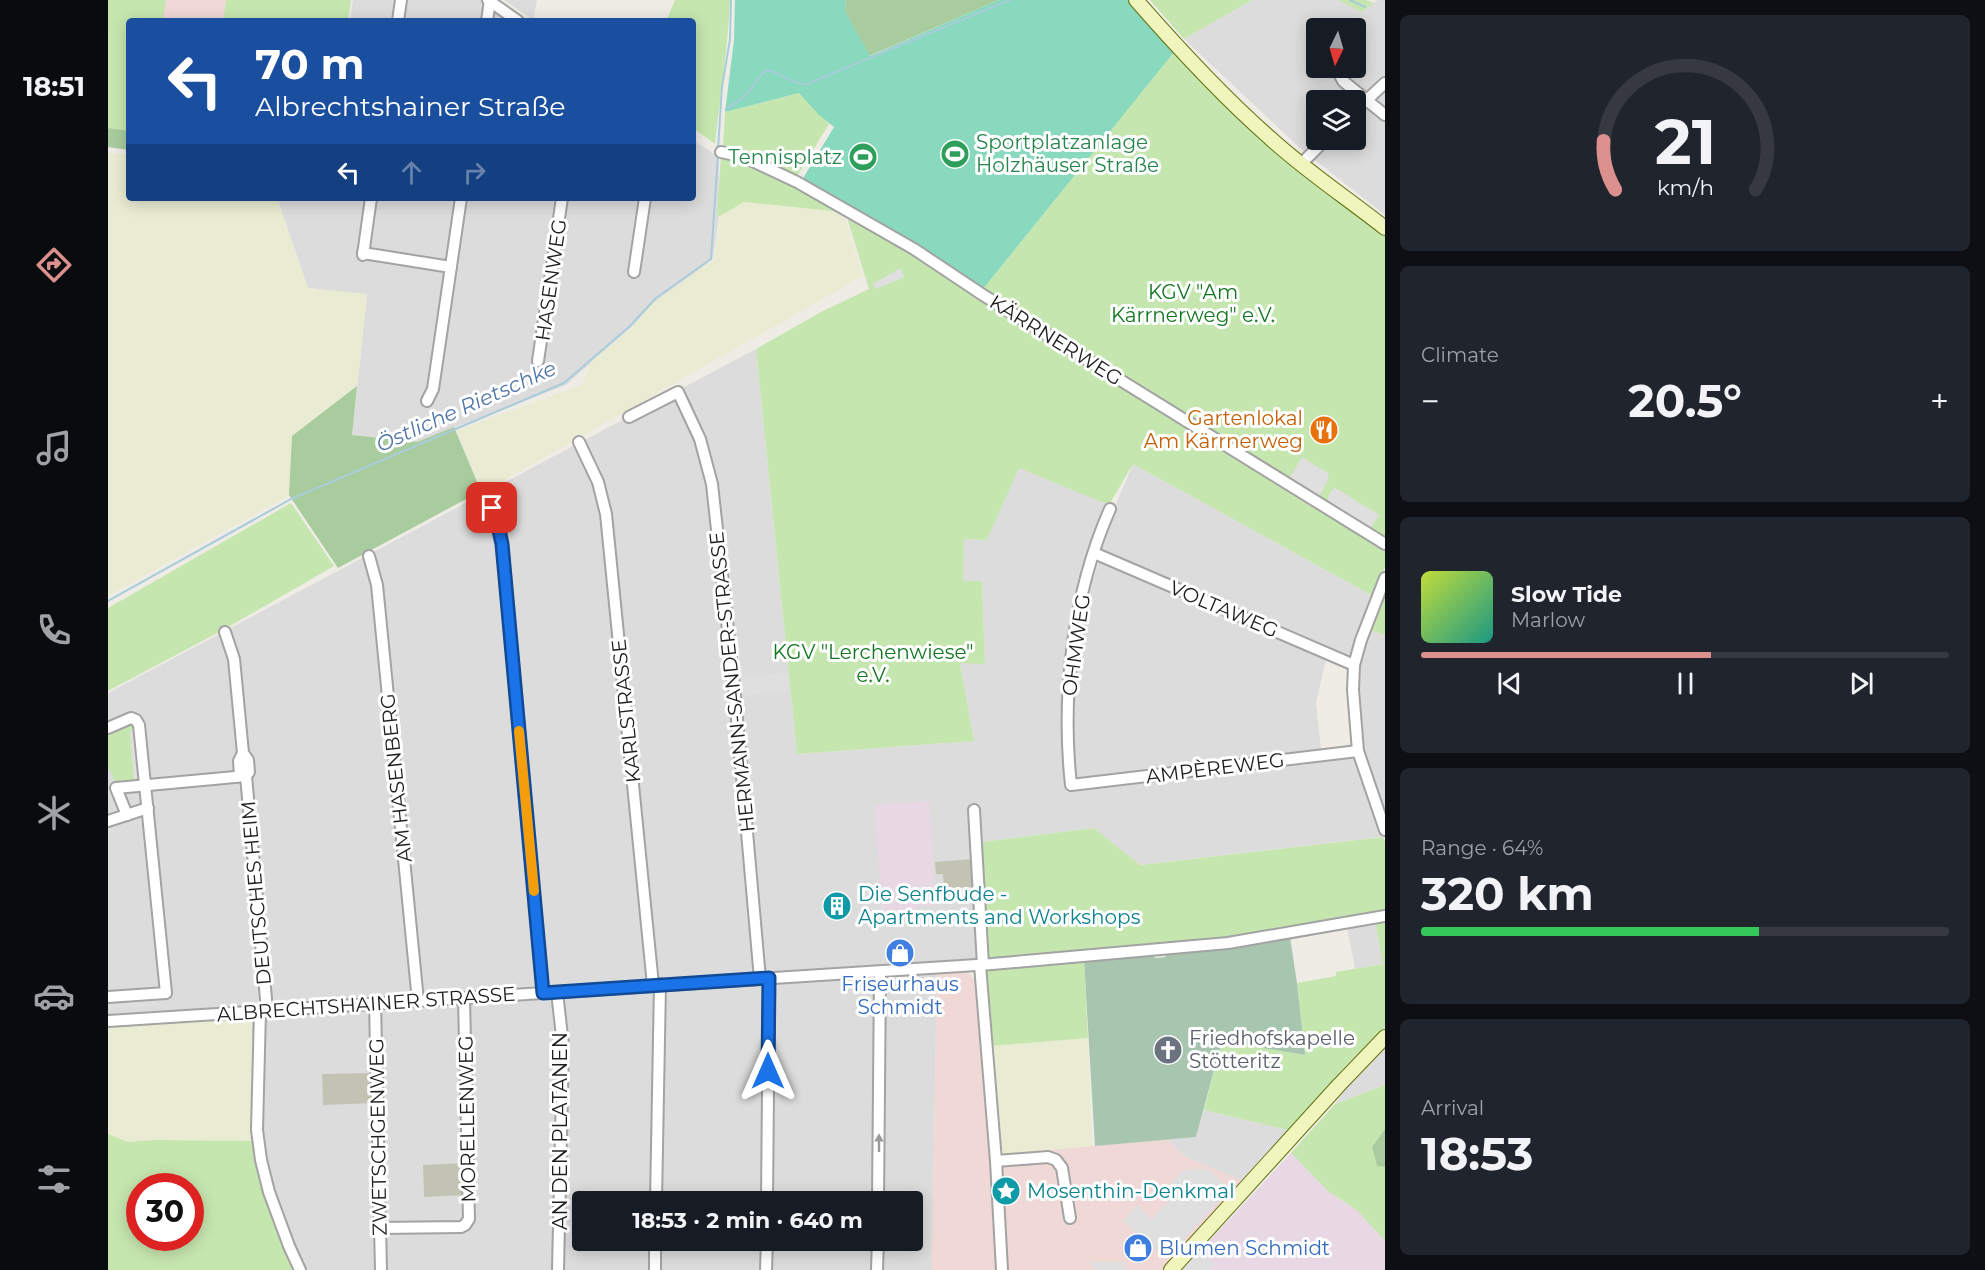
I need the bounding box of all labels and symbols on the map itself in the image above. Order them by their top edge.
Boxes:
north arrow [1306,18,1366,78]
place label: Sportplatzanlage Holzhäuser Straße [976,130,1159,177]
sports icon: Sportplatzanlage Holzhäuser Straße [939,138,971,170]
sports icon: Tennisplatz [847,141,879,173]
place label: Tennisplatz [728,145,842,169]
street label: HASENWEG [531,217,571,343]
park label: KGV "Am Kärrnerweg" e.V. [1111,280,1275,327]
street label: KÄRRNERWEG [985,290,1127,390]
water label: Östliche Rietschke [372,355,560,457]
place label: Gartenlokal Am Kärrnerweg [1144,406,1303,453]
restaurant icon: Gartenlokal Am Kärrnerweg [1308,414,1340,446]
pin [466,482,517,533]
street label: HERMANN-SANDER-STRASSE [704,530,760,834]
street label: VOLTAWEG [1166,575,1282,643]
street label: OHMWEG [1057,593,1095,697]
street label: KARLSTRASSE [607,638,645,784]
park label: KGV "Lerchenwiese" e.V. [773,640,973,687]
street label: AM HASENBERG [375,692,417,864]
street label: AMPÈREWEG [1144,748,1286,788]
street label: DEUTSCHES HEIM [236,800,276,986]
place label: Die Senfbude - Apartments and Workshops [858,882,1141,929]
building icon: Die Senfbude - Apartments and Workshops [821,890,853,922]
shop icon: Friseurhaus Schmidt [884,937,916,969]
place label: Friseurhaus Schmidt [841,972,959,1019]
street label: ALBRECHTSHAINER STRASSE [216,982,516,1026]
place label: Friedhofskapelle Stötteritz [1189,1026,1355,1073]
street label: AN DEN PLATANEN [548,1032,572,1230]
church icon: Friedhofskapelle Stötteritz [1152,1034,1184,1066]
street label: MORELLENWEG [454,1035,480,1203]
street label: ZWETSCHGENWEG [364,1038,392,1236]
position arrow [736,1039,800,1103]
one-way arrow [874,1134,884,1153]
speed limit sign: 30 [126,1173,204,1251]
place icon: Mosenthin-Denkmal [990,1175,1022,1207]
place label: Mosenthin-Denkmal [1027,1179,1235,1203]
shop icon: Blumen Schmidt [1122,1232,1154,1264]
place label: Blumen Schmidt [1159,1236,1330,1260]

